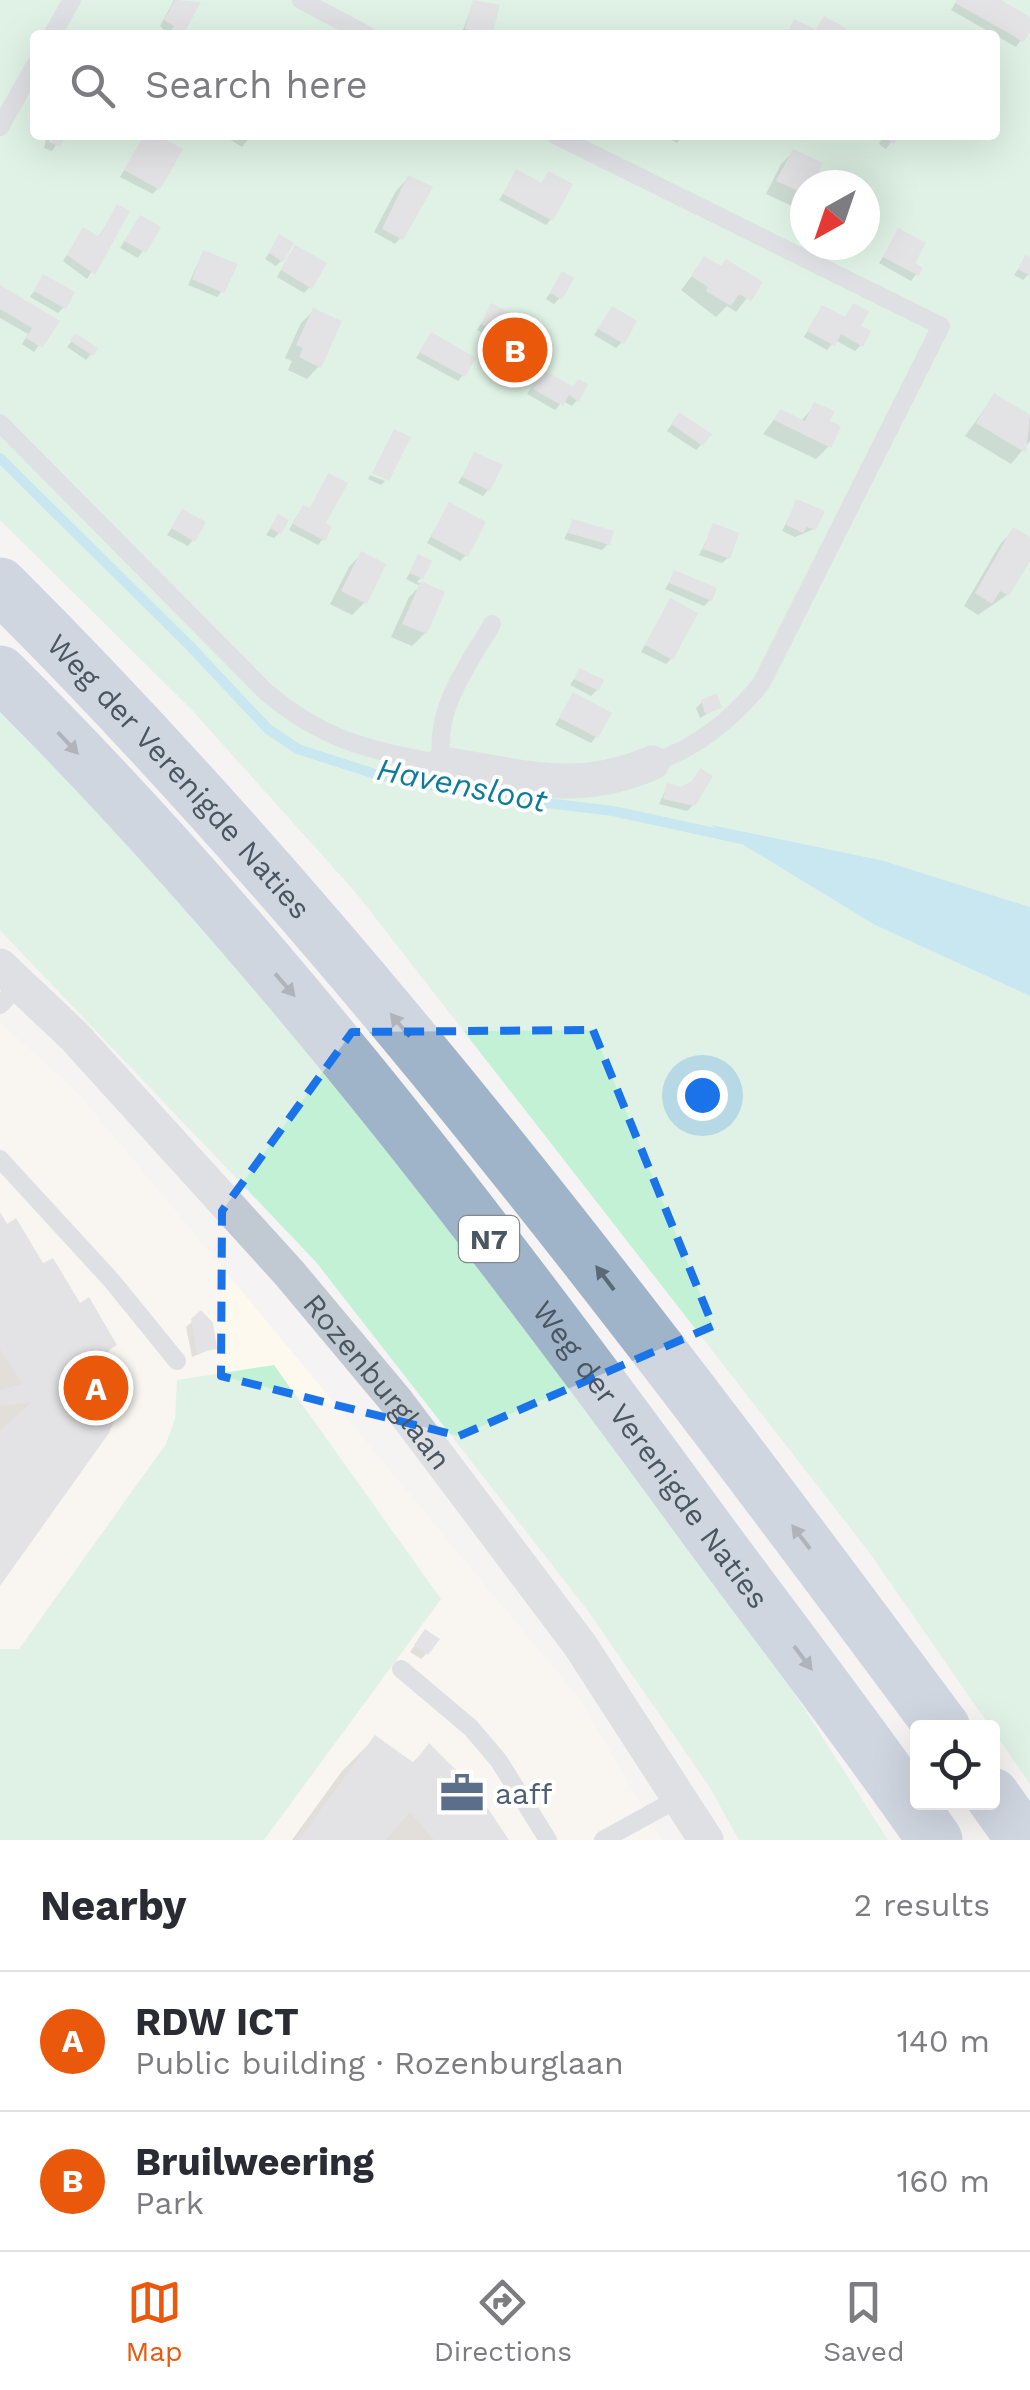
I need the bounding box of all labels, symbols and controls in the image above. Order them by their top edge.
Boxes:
search box [30,30,1000,140]
icon: search [65,58,120,113]
text: Search here [145,63,368,107]
north arrow [790,170,880,260]
pin: B [482,312,548,388]
street label: Weg der Verenigde Naties [40,626,318,925]
one-way arrow [56,730,78,755]
water label: Havensloot [374,750,551,820]
one-way arrow [273,972,295,997]
one-way arrow [390,1013,412,1038]
your location [677,1070,728,1121]
road number: N7 [459,1216,519,1262]
one-way arrow [595,1265,615,1291]
street label: Rozenburglaan [296,1287,459,1476]
street label: Weg der Verenigde Naties [526,1294,776,1615]
pin: A [64,1350,128,1426]
one-way arrow [791,1524,811,1550]
one-way arrow [792,1645,813,1671]
map controls [910,1720,1000,1810]
button: locate [910,1720,1000,1810]
office icon: aaff [438,1769,486,1817]
place label: aaff [495,1776,553,1811]
text: Nearby [40,1881,187,1930]
text: 2 results [853,1886,990,1924]
text: RDW ICT [135,2000,299,2044]
text: A [62,2022,83,2060]
text: 140 m [897,2022,990,2060]
text: Public building · Rozenburglaan [135,2044,624,2082]
text: Bruilweering [135,2140,374,2184]
text: B [62,2162,83,2200]
text: 160 m [897,2162,990,2200]
text: Park [135,2184,204,2222]
tab: Map [126,2275,183,2368]
tab: Directions [434,2275,572,2368]
tab: Saved [823,2275,904,2368]

